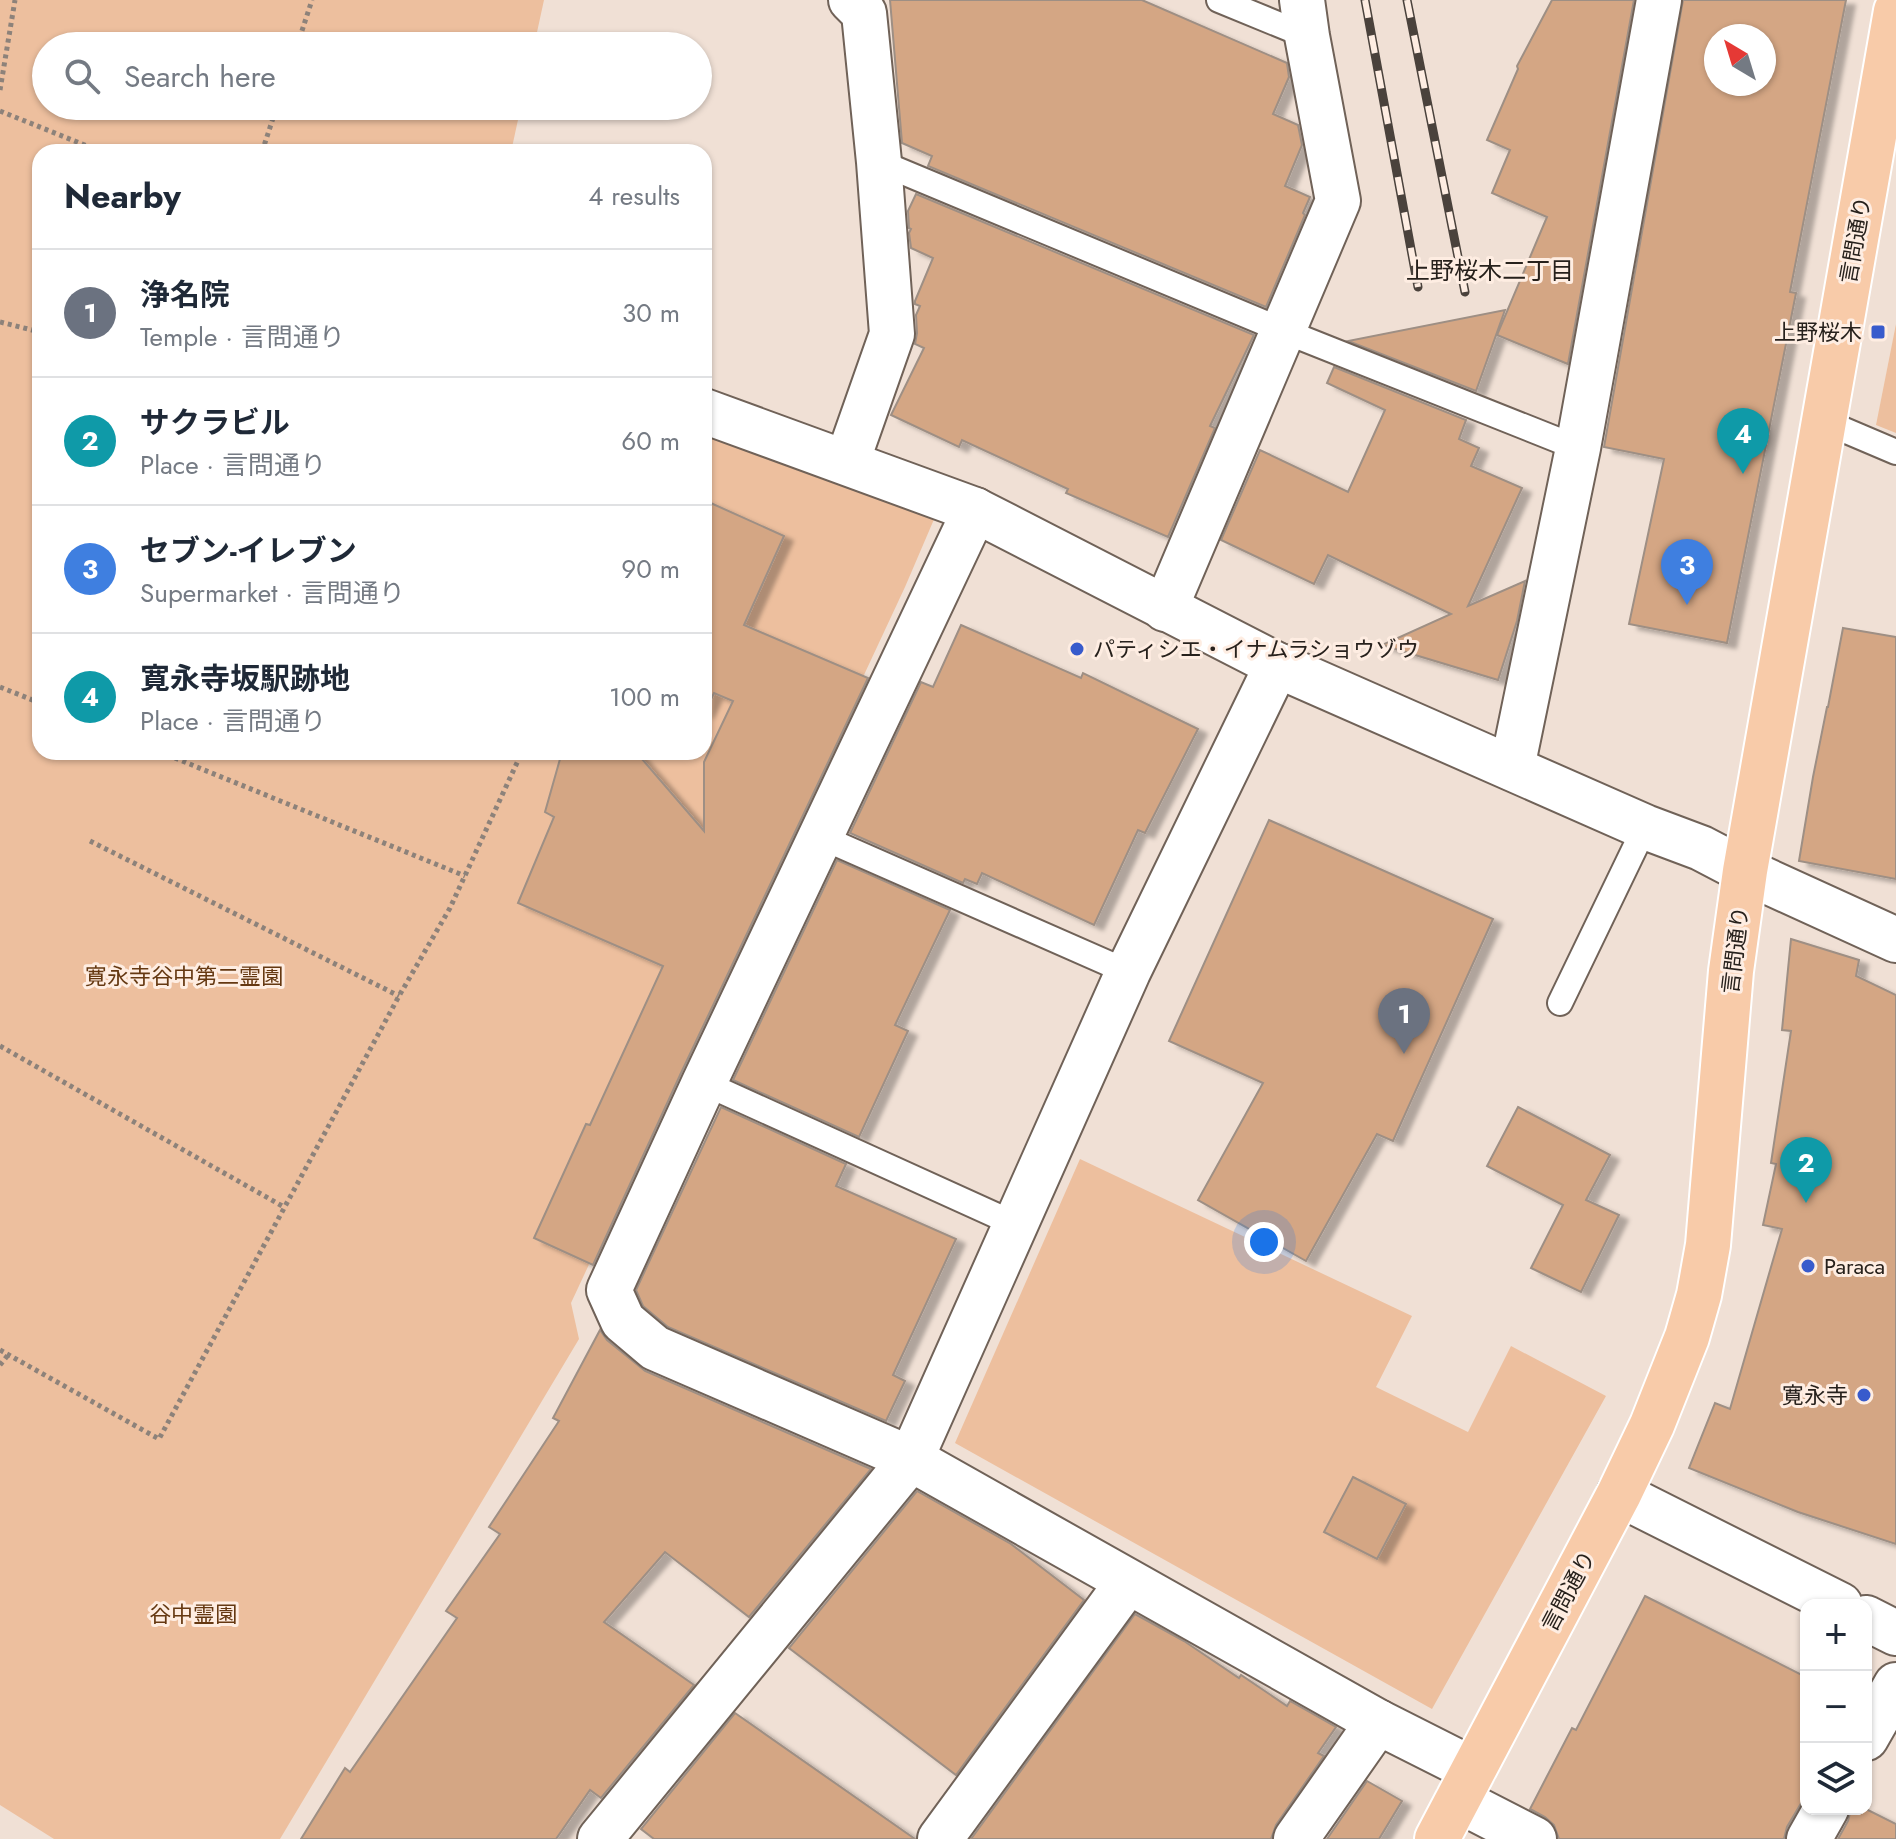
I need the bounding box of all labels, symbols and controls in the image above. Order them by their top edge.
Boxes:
north arrow [1704,24,1776,96]
search box [32,32,712,120]
icon: search [60,54,104,98]
text: Search here [124,55,276,98]
text: Nearby [64,172,181,221]
text: 4 results [588,177,680,215]
street label: 言問通り [1832,194,1878,286]
district label: 上野桜木二丁目 [1406,253,1574,288]
text: 浄名院 [140,273,230,316]
text: 1 [83,294,97,332]
text: 30 m [622,294,680,332]
place label: 上野桜木 [1774,316,1862,348]
text: Temple · 言問通り [140,318,345,356]
marker: 上野桜木 [1869,323,1887,341]
text: サクラビル [140,401,290,444]
pin: 4 [1717,408,1769,474]
text: 2 [81,422,99,460]
text: 60 m [621,422,680,460]
text: Place · 言問通り [140,446,326,484]
text: セブン-イレブン [140,529,357,572]
pin: 3 [1661,539,1713,605]
text: 3 [82,550,98,588]
text: 90 m [621,550,680,588]
text: Supermarket · 言問通り [140,574,405,612]
place label: パティシエ・イナムラショウゾウ [1093,633,1419,665]
marker: パティシエ・イナムラショウゾウ [1068,640,1086,658]
text: 寛永寺坂駅跡地 [140,657,350,700]
text: 4 [81,678,99,716]
text: 100 m [609,678,680,716]
text: Place · 言問通り [140,702,326,740]
street label: 言問通り [1714,904,1756,996]
park label: 寛永寺谷中第二霊園 [85,960,283,992]
pin: 1 [1378,988,1430,1054]
pin: 2 [1780,1137,1832,1203]
your location [1244,1222,1284,1262]
place label: Paraca [1824,1250,1885,1282]
marker: Paraca [1799,1257,1817,1275]
place label: 寛永寺 [1782,1379,1848,1411]
marker: 寛永寺 [1855,1386,1873,1404]
street label: 言問通り [1533,1545,1603,1637]
park label: 谷中霊園 [149,1598,237,1630]
map controls [1800,1599,1872,1815]
button: + [1800,1599,1872,1671]
button: − [1800,1671,1872,1743]
button: layers [1800,1743,1872,1815]

